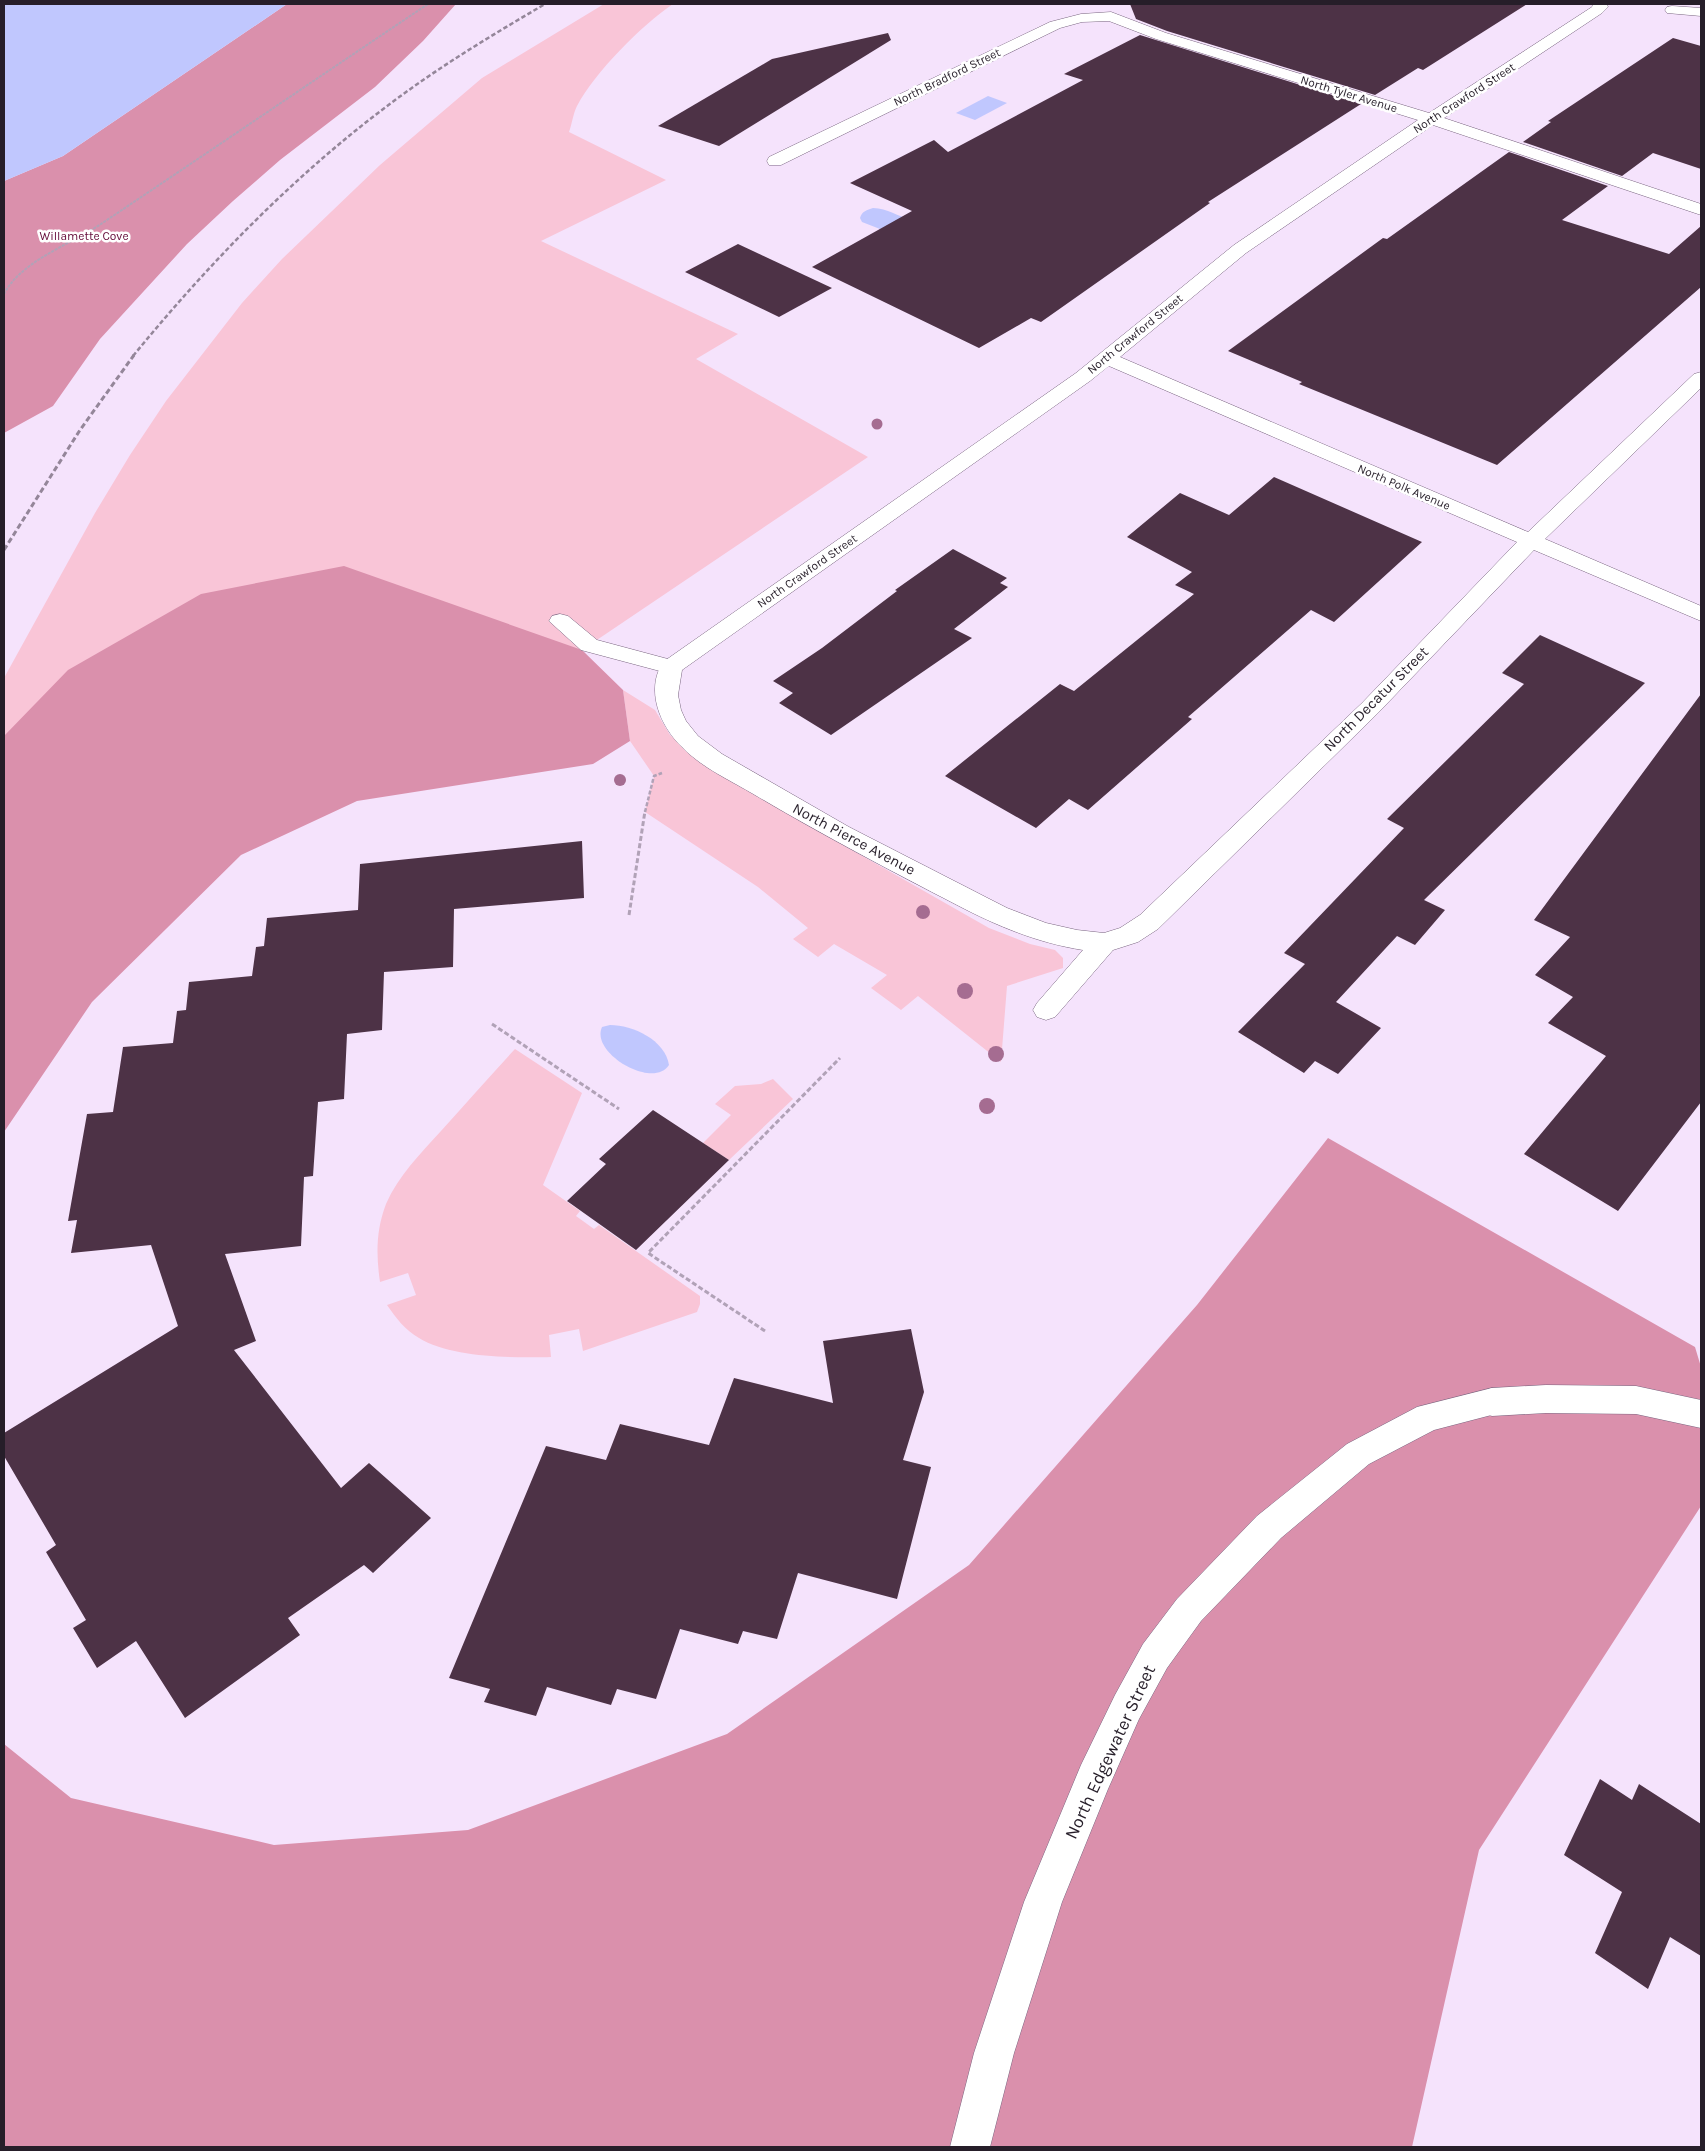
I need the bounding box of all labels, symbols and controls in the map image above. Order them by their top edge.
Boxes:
street label: North Bradford Street [891,45,1003,109]
street label: North Crawford Street [1410,60,1518,136]
street label: North Tyler Avenue [1299,73,1399,115]
park label: Willamette Cove [39,229,129,243]
street label: North Crawford Street [1085,291,1186,377]
street label: North Polk Avenue [1356,461,1452,513]
street label: North Crawford Street [754,531,860,611]
street label: North Decatur Street [1320,643,1432,755]
street label: North Pierce Avenue [790,799,918,879]
street label: North Edgewater Street [1060,1661,1160,1843]

